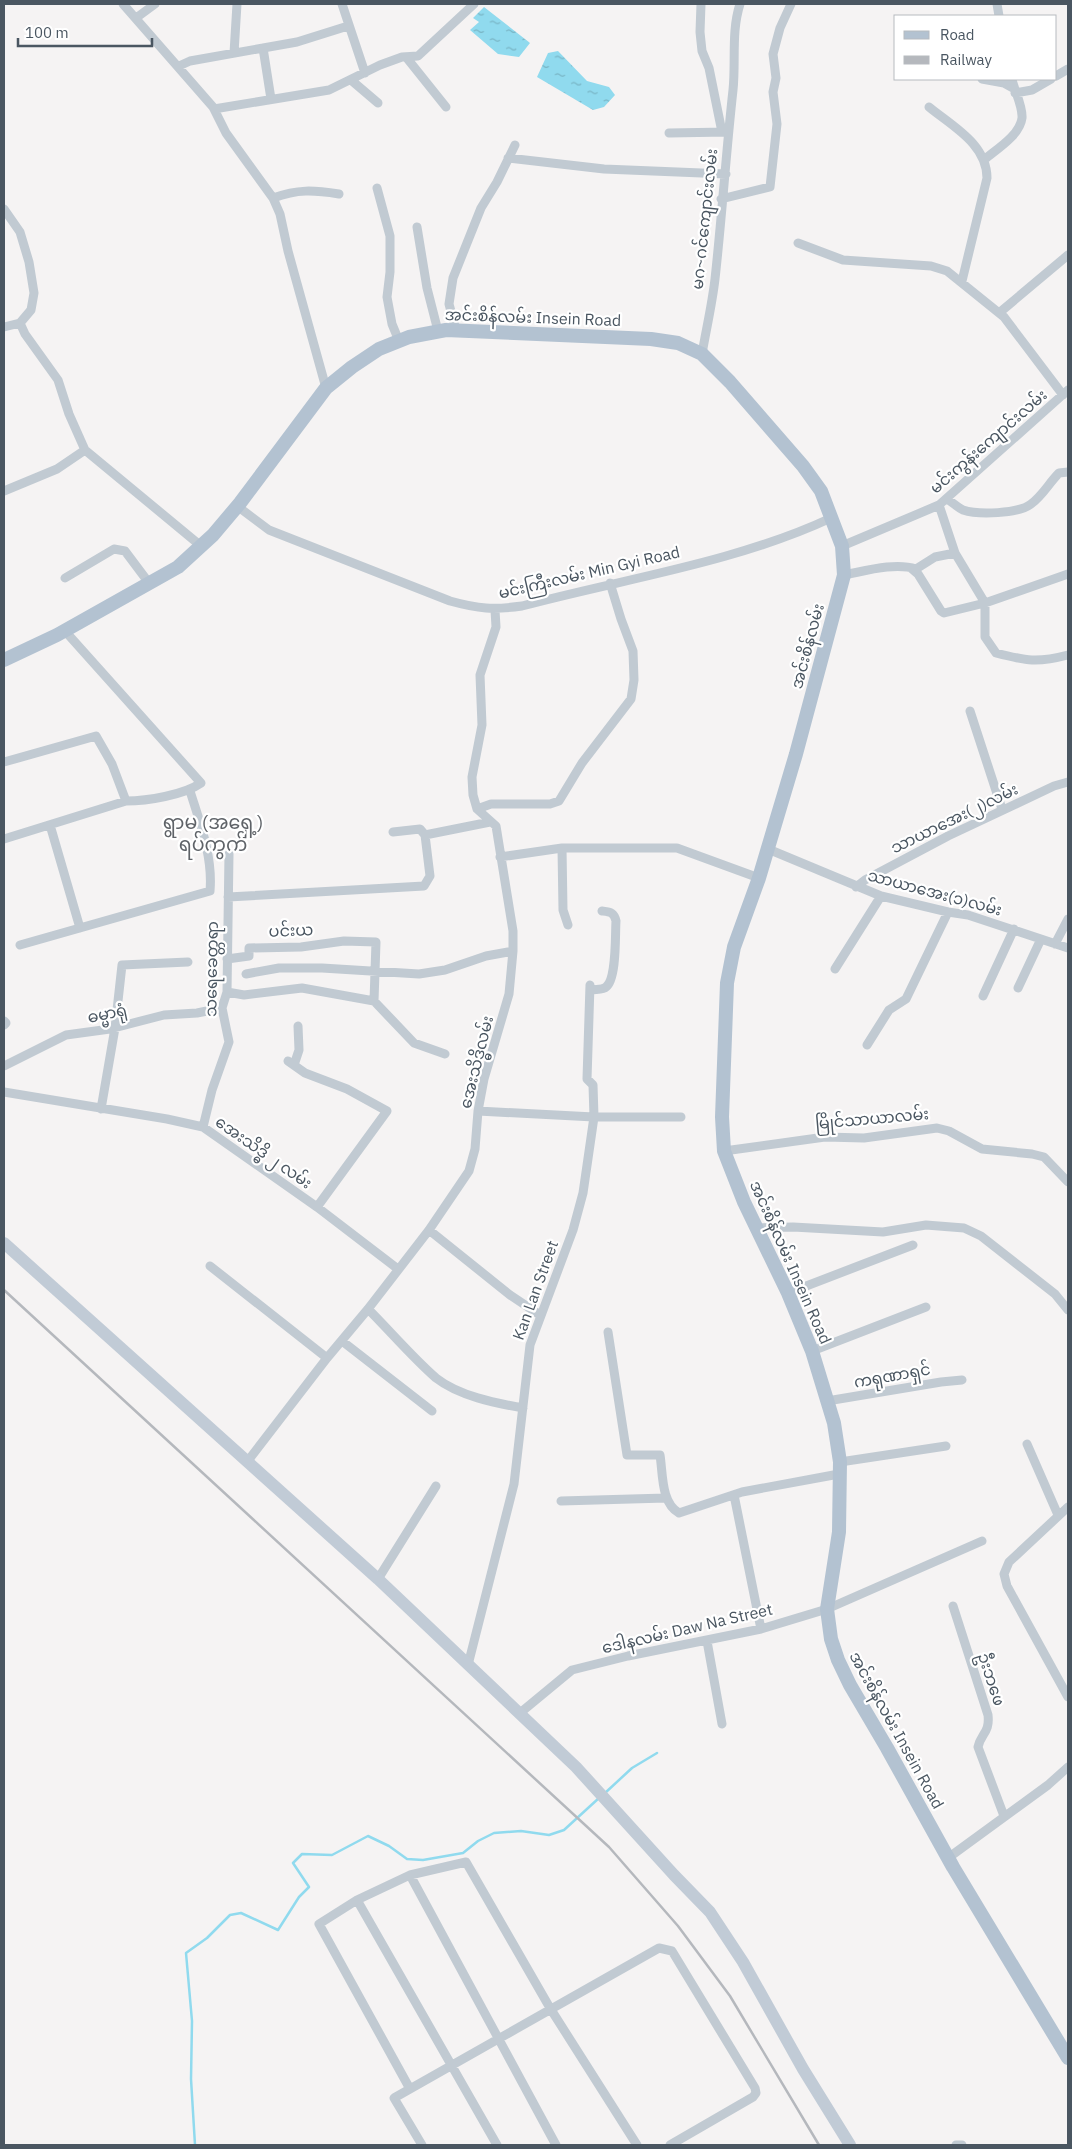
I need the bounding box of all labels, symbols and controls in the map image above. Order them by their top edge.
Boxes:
scale bar [18,15,151,47]
legend [894,15,1057,80]
text: 100 m [25,23,69,42]
text: Road [940,25,975,44]
text: Railway [940,50,993,69]
street label: မဂ~ဂင်ကျောင်းလမ်း [686,147,725,291]
street label: အင်းစိန်လမ်း Insein Road [444,303,622,334]
street label: မင်းကွန်းကျောင်းလမ်း [925,384,1053,500]
street label: မင်းကြီးလမ်း Min Gyi Road [496,540,683,607]
street label: အင်းစိန်လမ်း [785,601,832,692]
street label: သာယာအေး(၂)လမ်း [887,778,1023,861]
district label: ရွာမ (အရှေ့) ရပ်ကွက် [163,810,263,860]
street label: သာယာအေး(၁)လမ်း [866,863,1005,920]
street label: ပင်းယ [268,918,314,941]
street label: သရေခေတ္တရာ [200,921,226,1017]
street label: ဓမ္မာရုံ [85,999,130,1032]
street label: အေးသိဒ္ဓိလမ်း [454,1013,501,1112]
street label: မြိုင်သာယာလမ်း [814,1102,930,1137]
street label: အေးသိဒ္ဓိ ၂ လမ်း [209,1110,317,1196]
street label: အင်းစိန်လမ်း Insein Road [742,1177,837,1348]
street label: Kan Lan Street [508,1237,562,1343]
street label: ကရုဏာရှင် [852,1357,933,1396]
street label: ဒေါနလမ်း Daw Na Street [600,1598,775,1661]
street label: အင်းစိန်လမ်း Insein Road [842,1647,949,1814]
street label: ဦးဘဖေ [970,1650,1011,1709]

